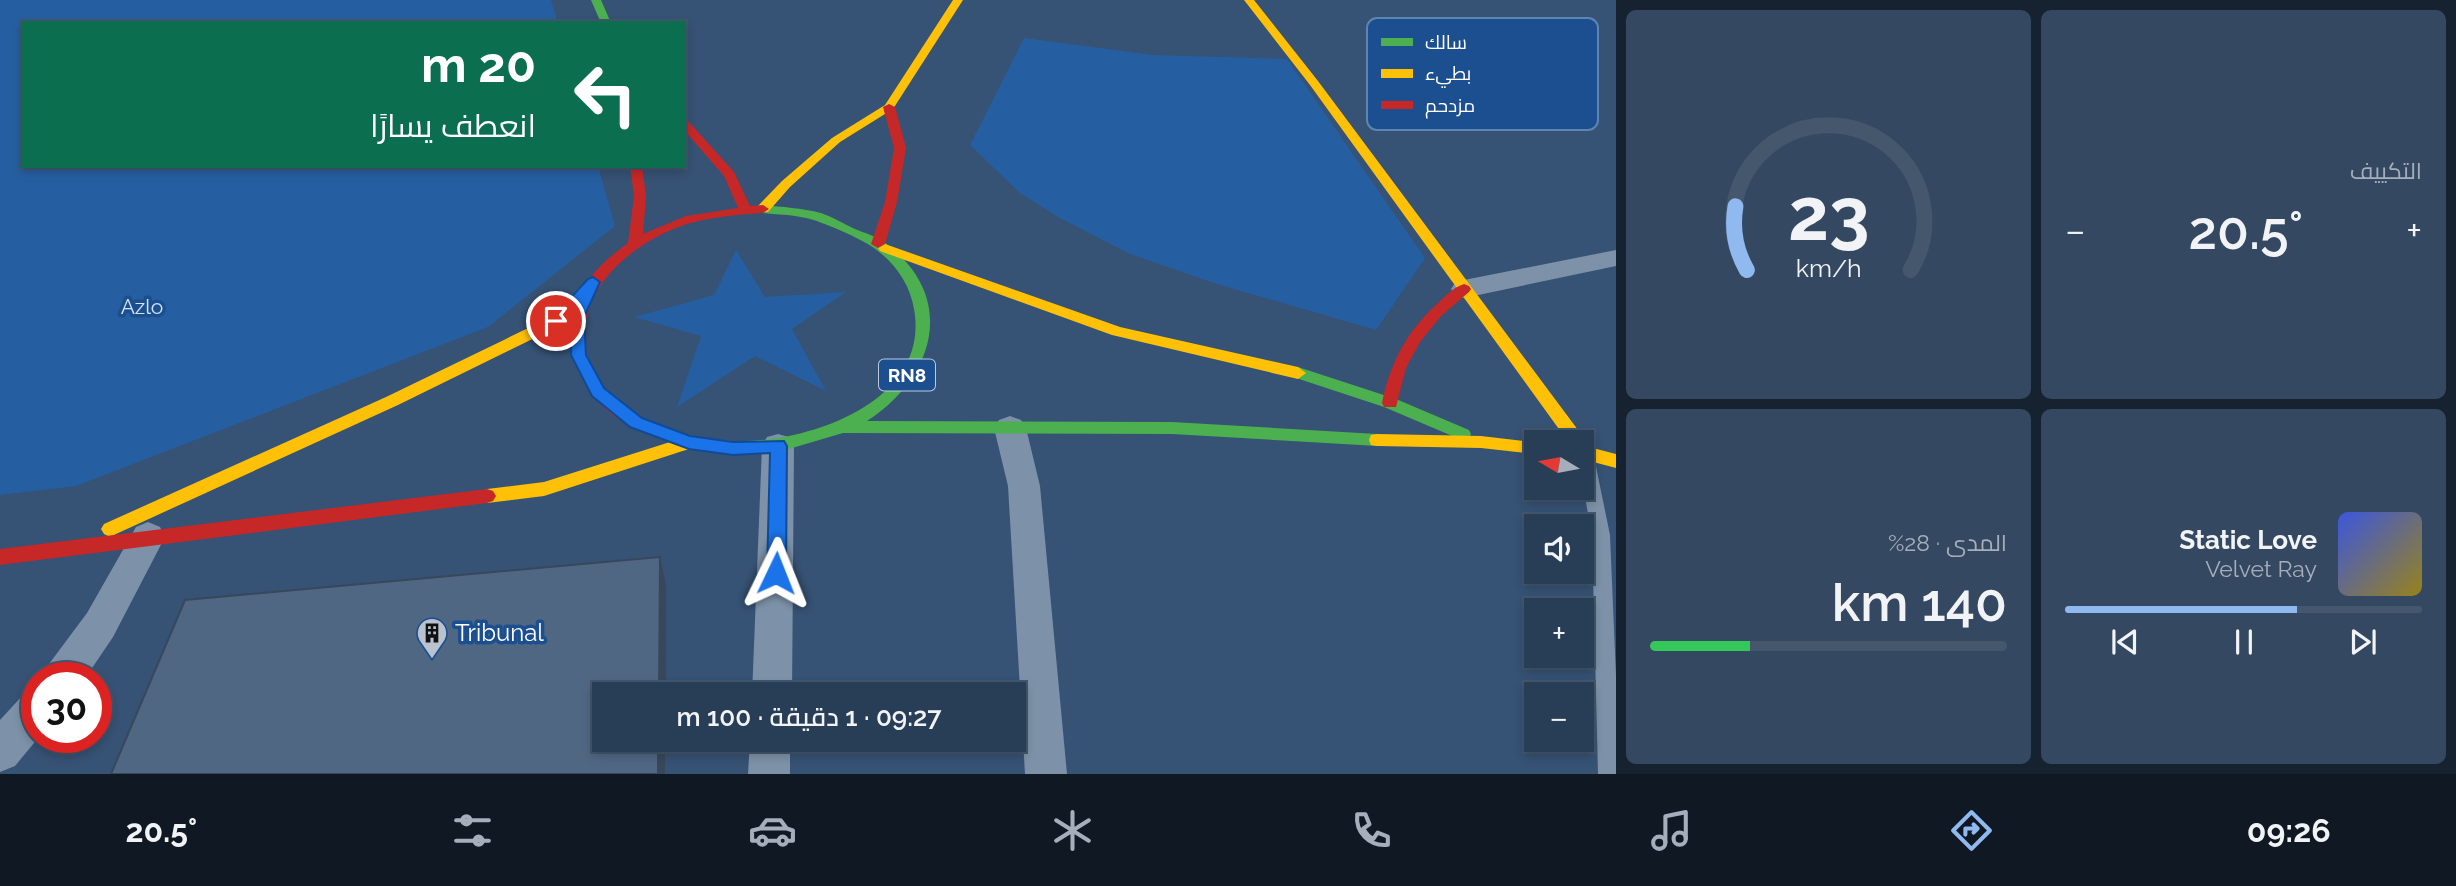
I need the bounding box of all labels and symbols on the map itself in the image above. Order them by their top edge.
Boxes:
legend [1367,18,1598,130]
text: سالك [1425,31,1467,53]
text: بطيء [1425,62,1471,88]
text: مزدحم [1425,94,1475,119]
pin [526,291,586,351]
park label: Azlo [121,294,163,319]
road number: RN8 [879,360,935,390]
north arrow [1524,430,1594,500]
position arrow [739,536,813,610]
building icon: Tribunal [415,616,449,660]
place label: Tribunal [455,618,544,647]
speed limit sign: 30 [21,662,112,753]

